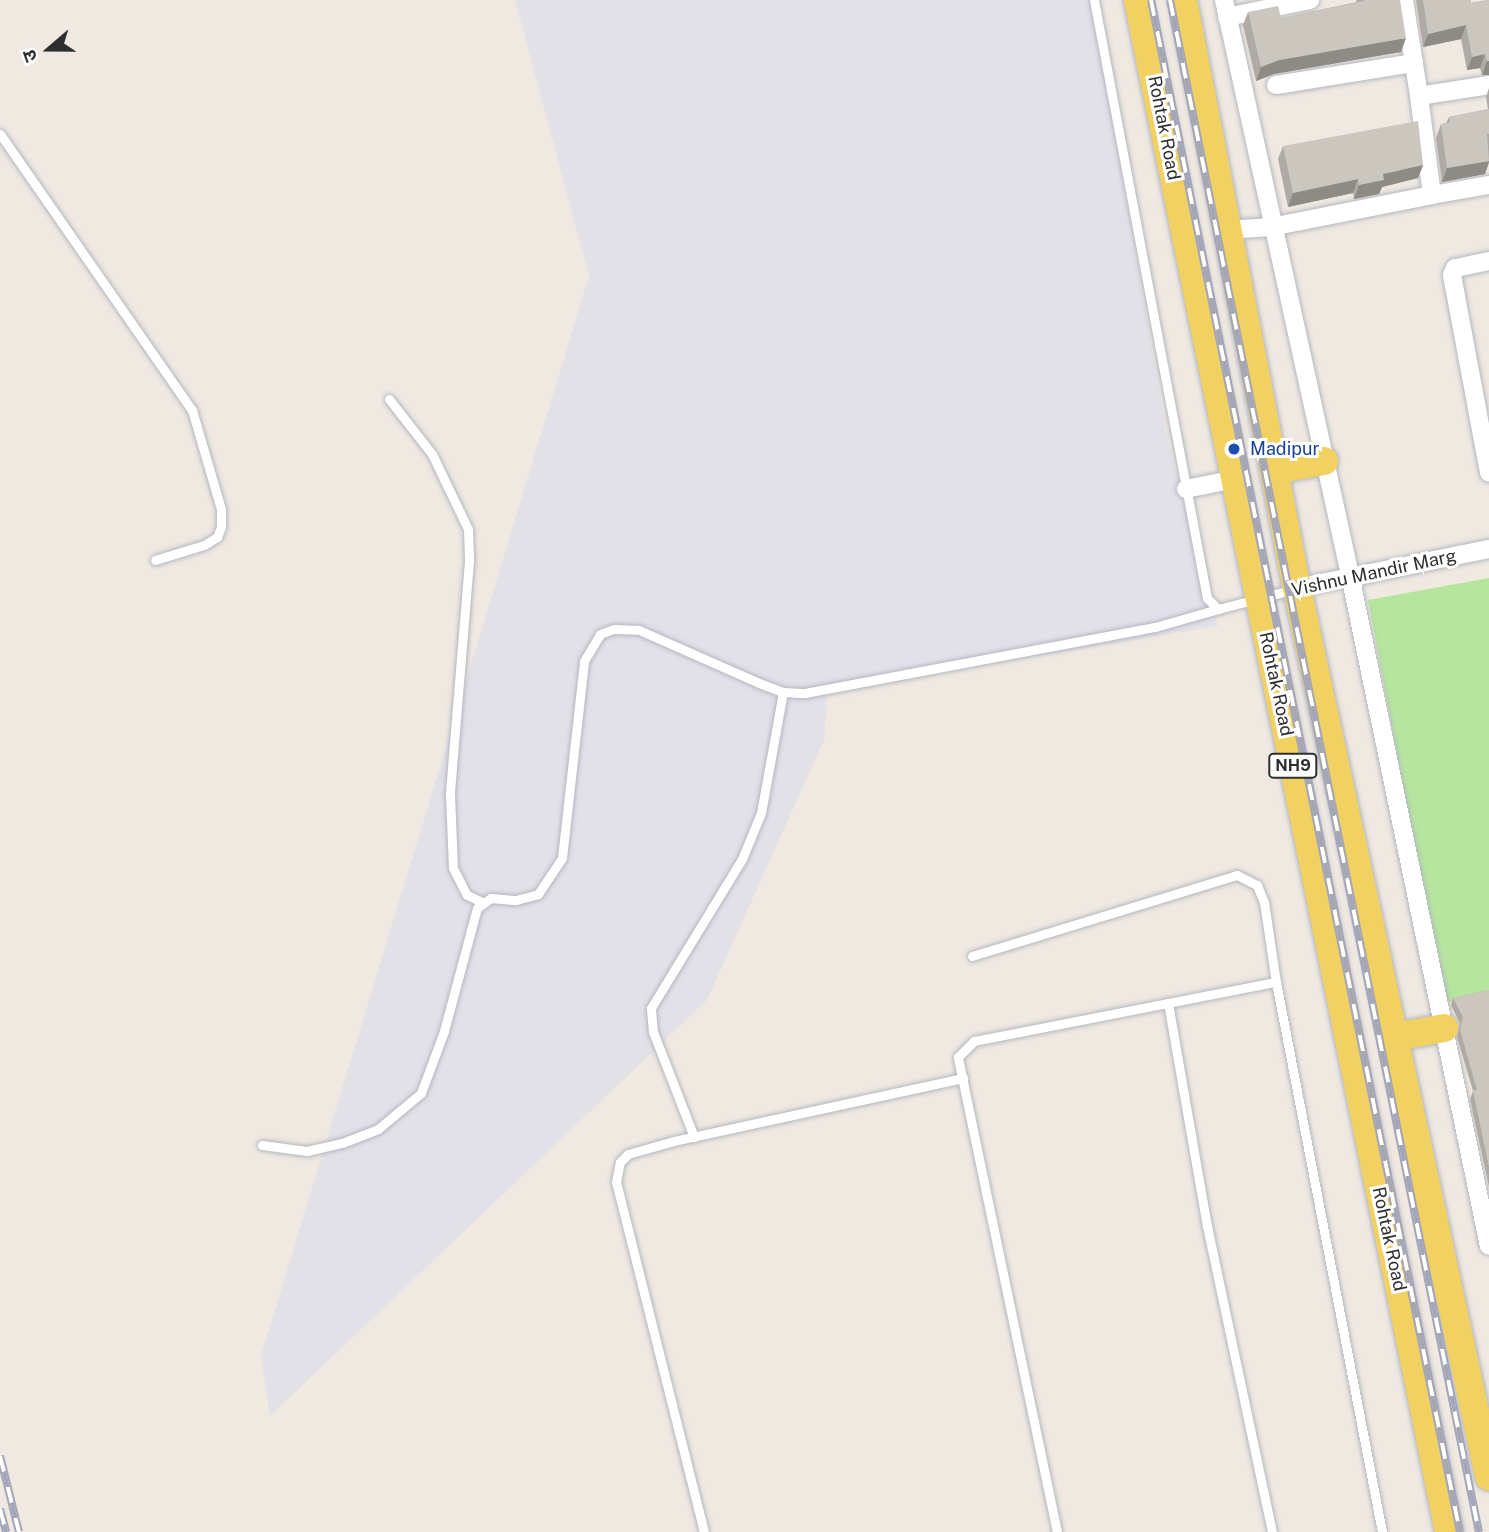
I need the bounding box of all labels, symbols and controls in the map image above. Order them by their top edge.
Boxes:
north arrow [14,14,84,84]
text: उ [17,47,42,65]
street label: Rohtak Road [1143,74,1185,182]
place label: Madipur [1250,438,1320,460]
marker: Madipur [1224,439,1244,459]
street label: Vishnu Mandir Marg [1290,545,1458,601]
street label: Rohtak Road [1254,630,1298,738]
road number: NH9 [1267,754,1319,778]
street label: Rohtak Road [1367,1185,1411,1293]

